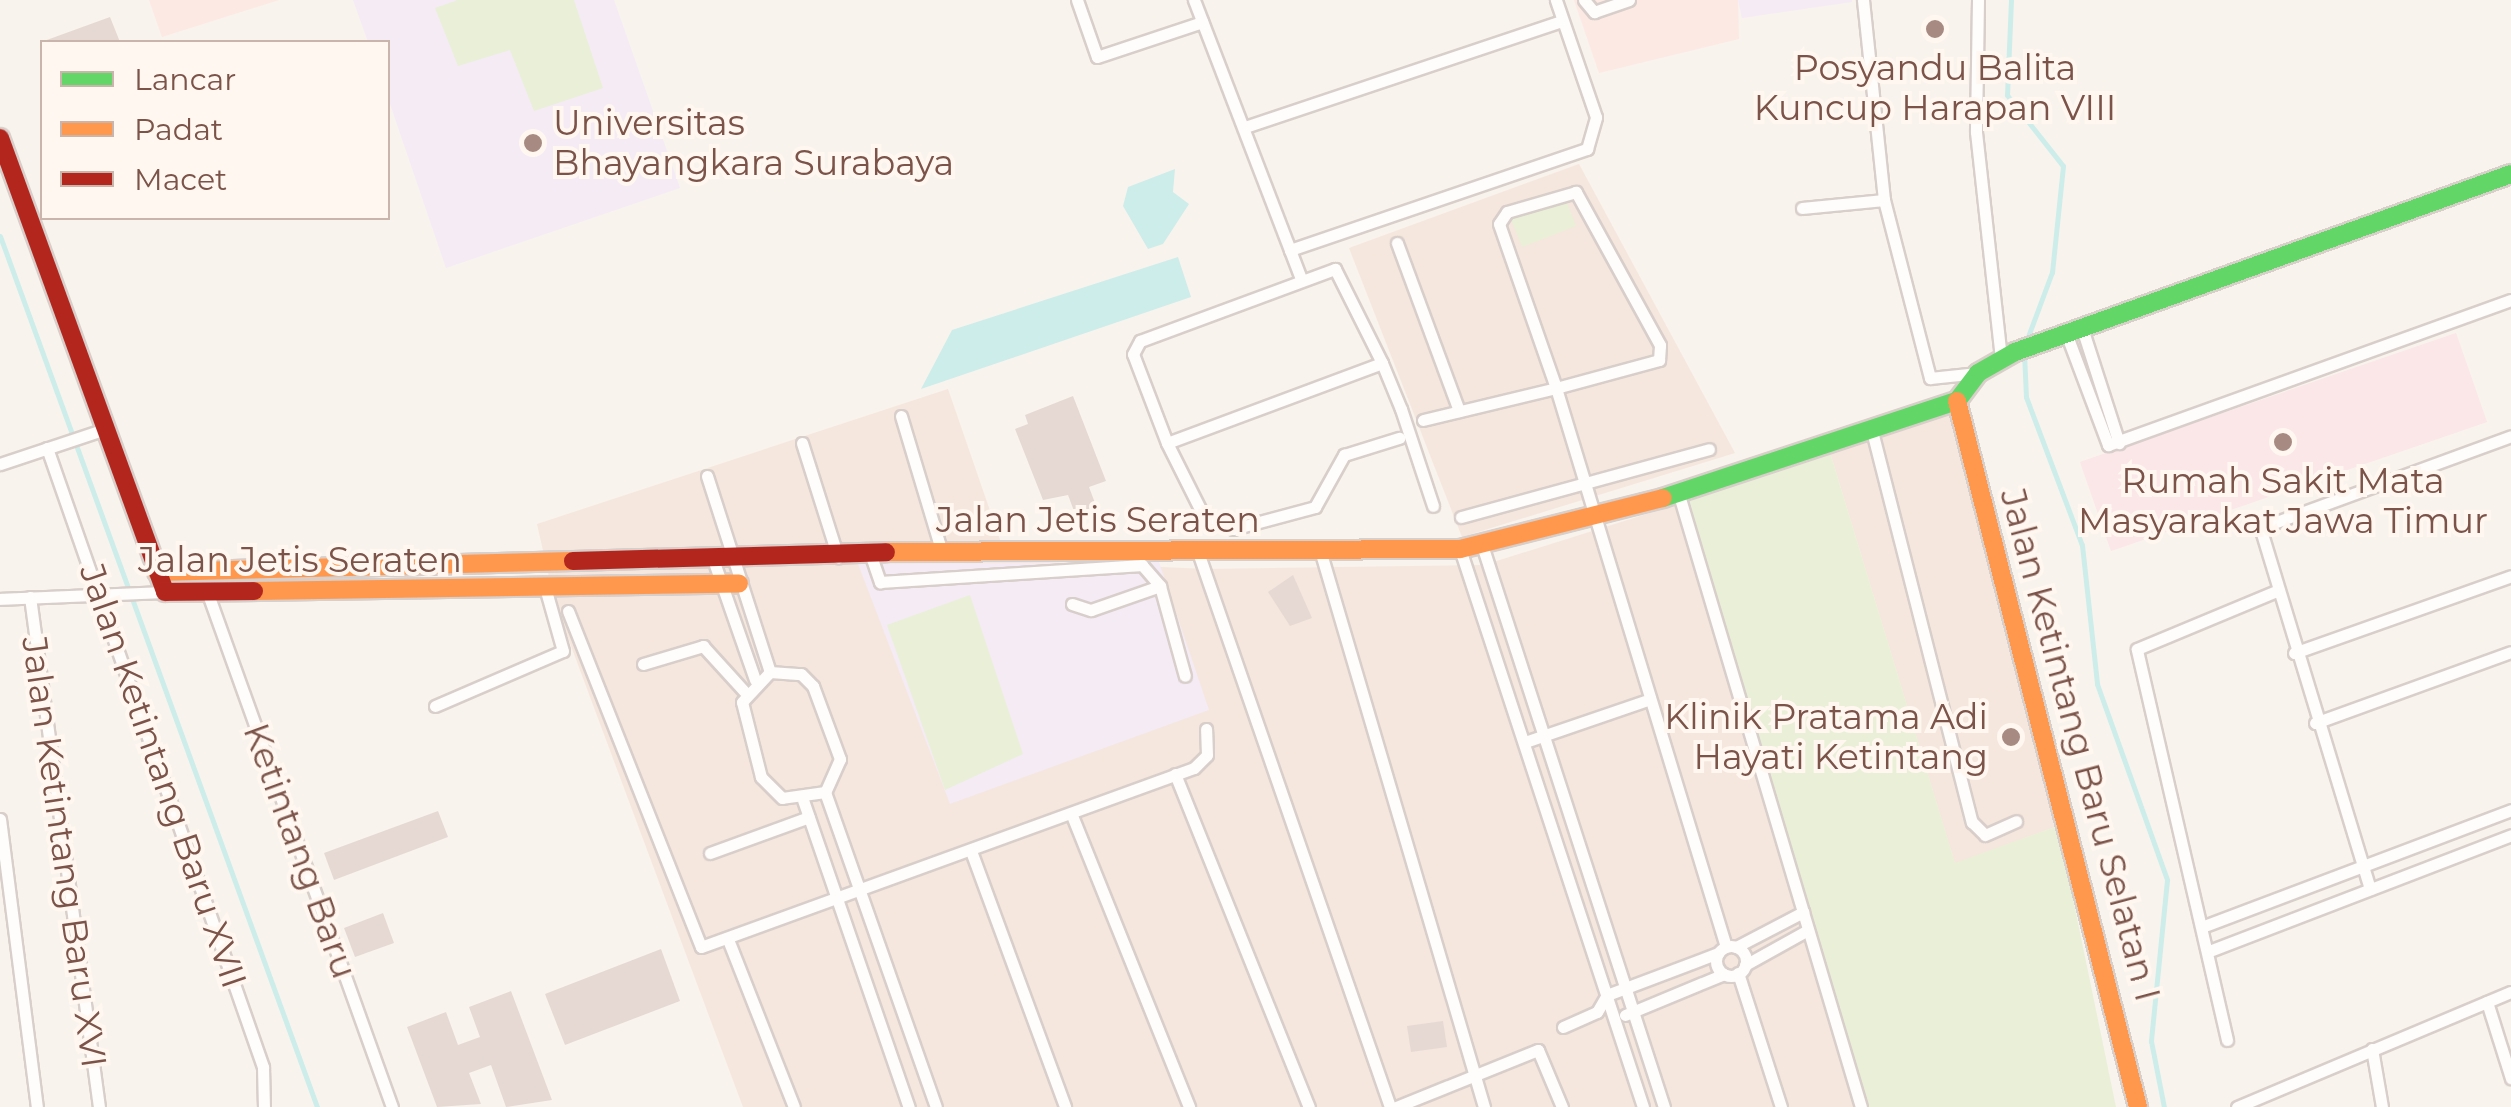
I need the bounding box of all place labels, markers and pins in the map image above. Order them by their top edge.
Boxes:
marker: Posyandu Balita Kuncup Harapan VIII [1922,16,1948,42]
place label: Posyandu Balita Kuncup Harapan VIII [1754,47,2116,129]
place label: Universitas Bhayangkara Surabaya [553,102,954,184]
marker: Universitas Bhayangkara Surabaya [522,132,544,154]
marker: Rumah Sakit Mata Masyarakat Jawa Timur [2270,429,2296,455]
place label: Rumah Sakit Mata Masyarakat Jawa Timur [2078,460,2488,542]
place label: Klinik Pratama Adi Hayati Ketintang [1664,696,1988,778]
marker: Klinik Pratama Adi Hayati Ketintang [1998,724,2024,750]

